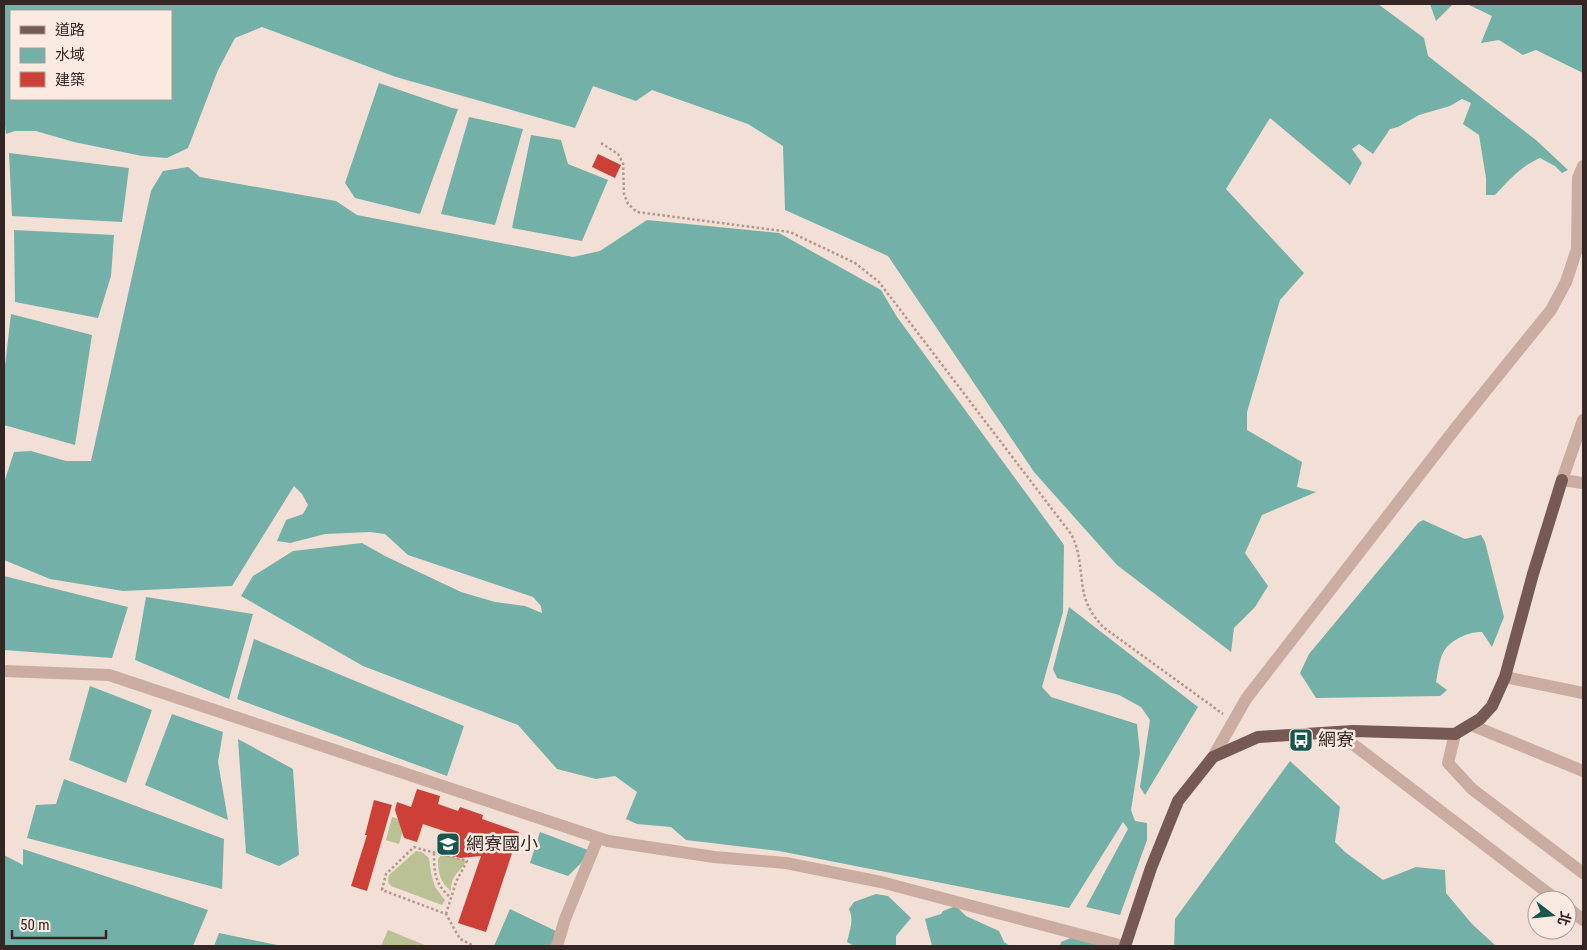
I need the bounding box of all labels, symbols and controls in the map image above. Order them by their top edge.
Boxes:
legend [10,10,172,100]
text: 道路 [55,21,85,39]
text: 水域 [55,46,85,64]
text: 建築 [55,71,85,89]
bus stop icon: 網寮 [1288,727,1314,753]
place label: 網寮 [1318,729,1354,750]
school or university icon: 網寮國小 [435,831,461,857]
place label: 網寮國小 [466,833,538,854]
north arrow [1527,890,1577,940]
scale bar [12,908,106,940]
text: 北 [1555,910,1574,928]
text: 50 m [20,916,50,934]

